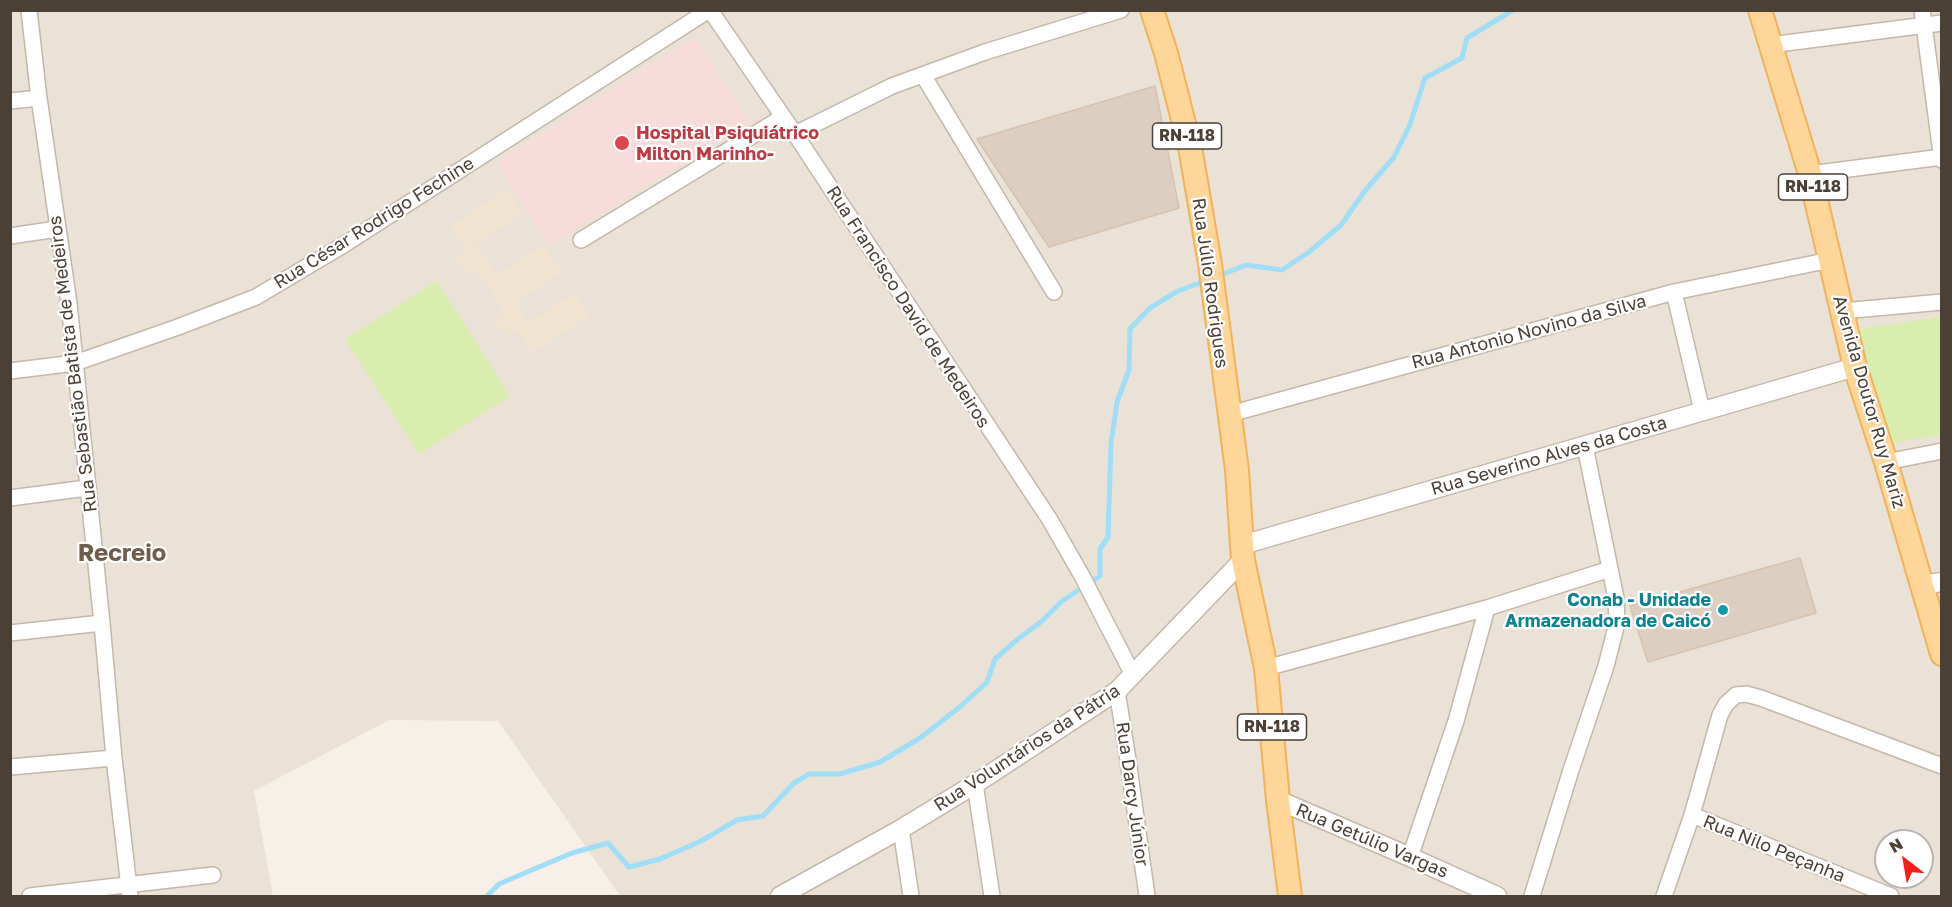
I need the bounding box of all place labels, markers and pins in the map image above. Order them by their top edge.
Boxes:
place label: Hospital Psiquiátrico Milton Marinho- [636,122,819,164]
marker: Hospital Psiquiátrico Milton Marinho- [613,134,631,152]
place label: Conab - Unidade Armazenadora de Caicó [1505,589,1711,632]
marker: Conab - Unidade Armazenadora de Caicó [1716,603,1730,617]

